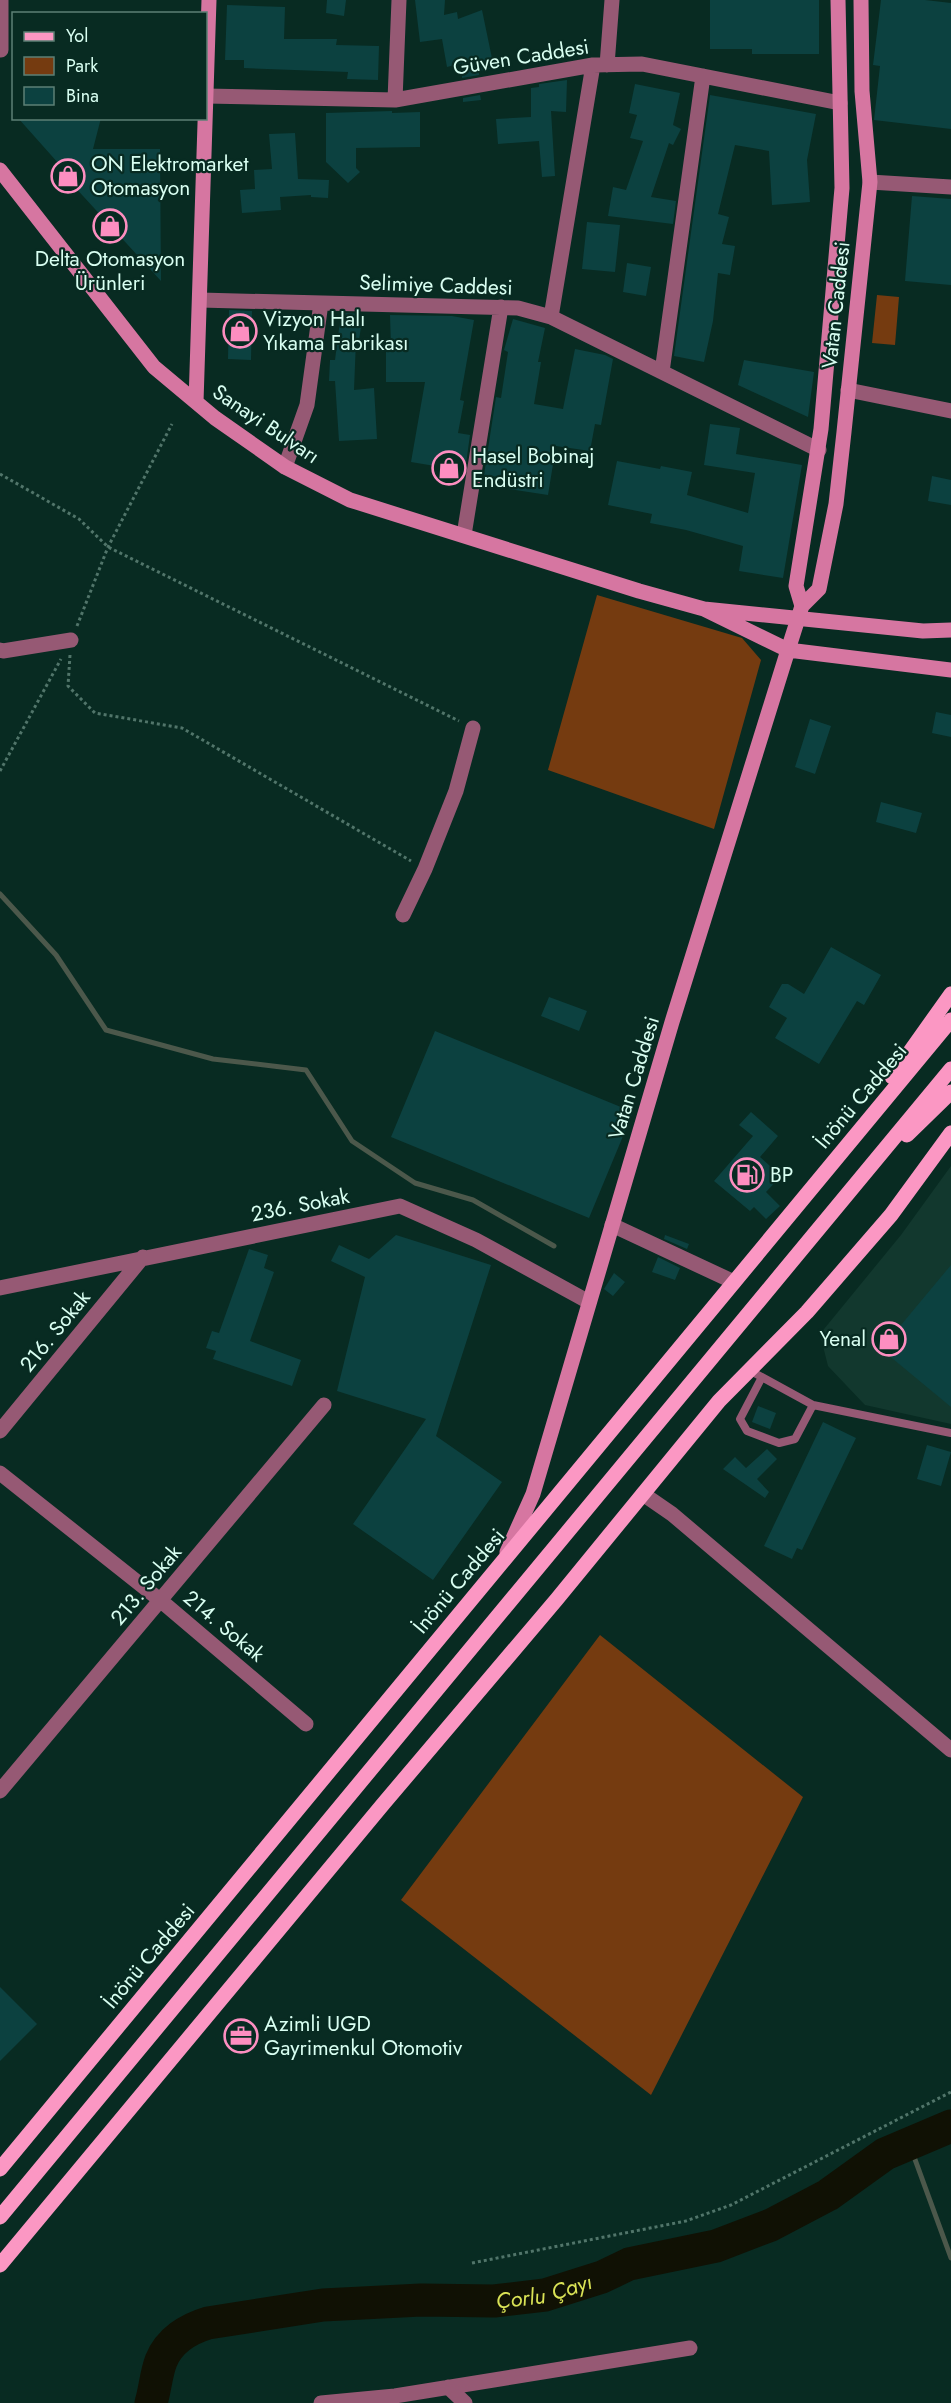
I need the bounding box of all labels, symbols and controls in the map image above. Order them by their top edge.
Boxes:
legend [12,12,207,120]
text: Yol [66,23,88,49]
street label: Güven Caddesi [451,31,591,83]
text: Park [66,53,98,79]
text: Bina [66,83,99,109]
place label: ON Elektromarket Otomasyon [91,149,248,203]
shop icon: ON Elektromarket Otomasyon [50,158,86,194]
shop icon: Delta Otomasyon Ürünleri [92,208,128,244]
street label: Vatan Caddesi [814,240,858,370]
place label: Delta Otomasyon Ürünleri [35,244,185,298]
street label: Selimiye Caddesi [359,267,513,303]
place label: Vizyon Halı Yıkama Fabrikası [263,304,409,358]
shop icon: Vizyon Halı Yıkama Fabrikası [222,313,258,349]
street label: Sanayi Bulvarı [207,377,325,471]
place label: Hasel Bobinaj Endüstri [472,441,595,495]
shop icon: Hasel Bobinaj Endüstri [431,450,467,486]
street label: Vatan Caddesi [601,1013,667,1143]
street label: İnönü Caddesi [808,1037,914,1155]
fuel station icon: BP [729,1157,765,1193]
place label: BP [770,1160,793,1190]
street label: 236. Sokak [248,1181,353,1229]
street label: 216. Sokak [13,1283,98,1378]
shop icon: Yenal [871,1321,907,1357]
place label: Yenal [820,1324,866,1354]
street label: İnönü Caddesi [406,1522,512,1640]
street label: 213. Sokak [103,1538,189,1632]
street label: 214. Sokak [177,1583,272,1669]
street label: İnönü Caddesi [96,1897,202,2015]
place label: Azimli UGD Gayrimenkul Otomotiv [264,2009,463,2063]
office icon: Azimli UGD Gayrimenkul Otomotiv [223,2018,259,2054]
water label: Çorlu Çayı [494,2265,596,2317]

